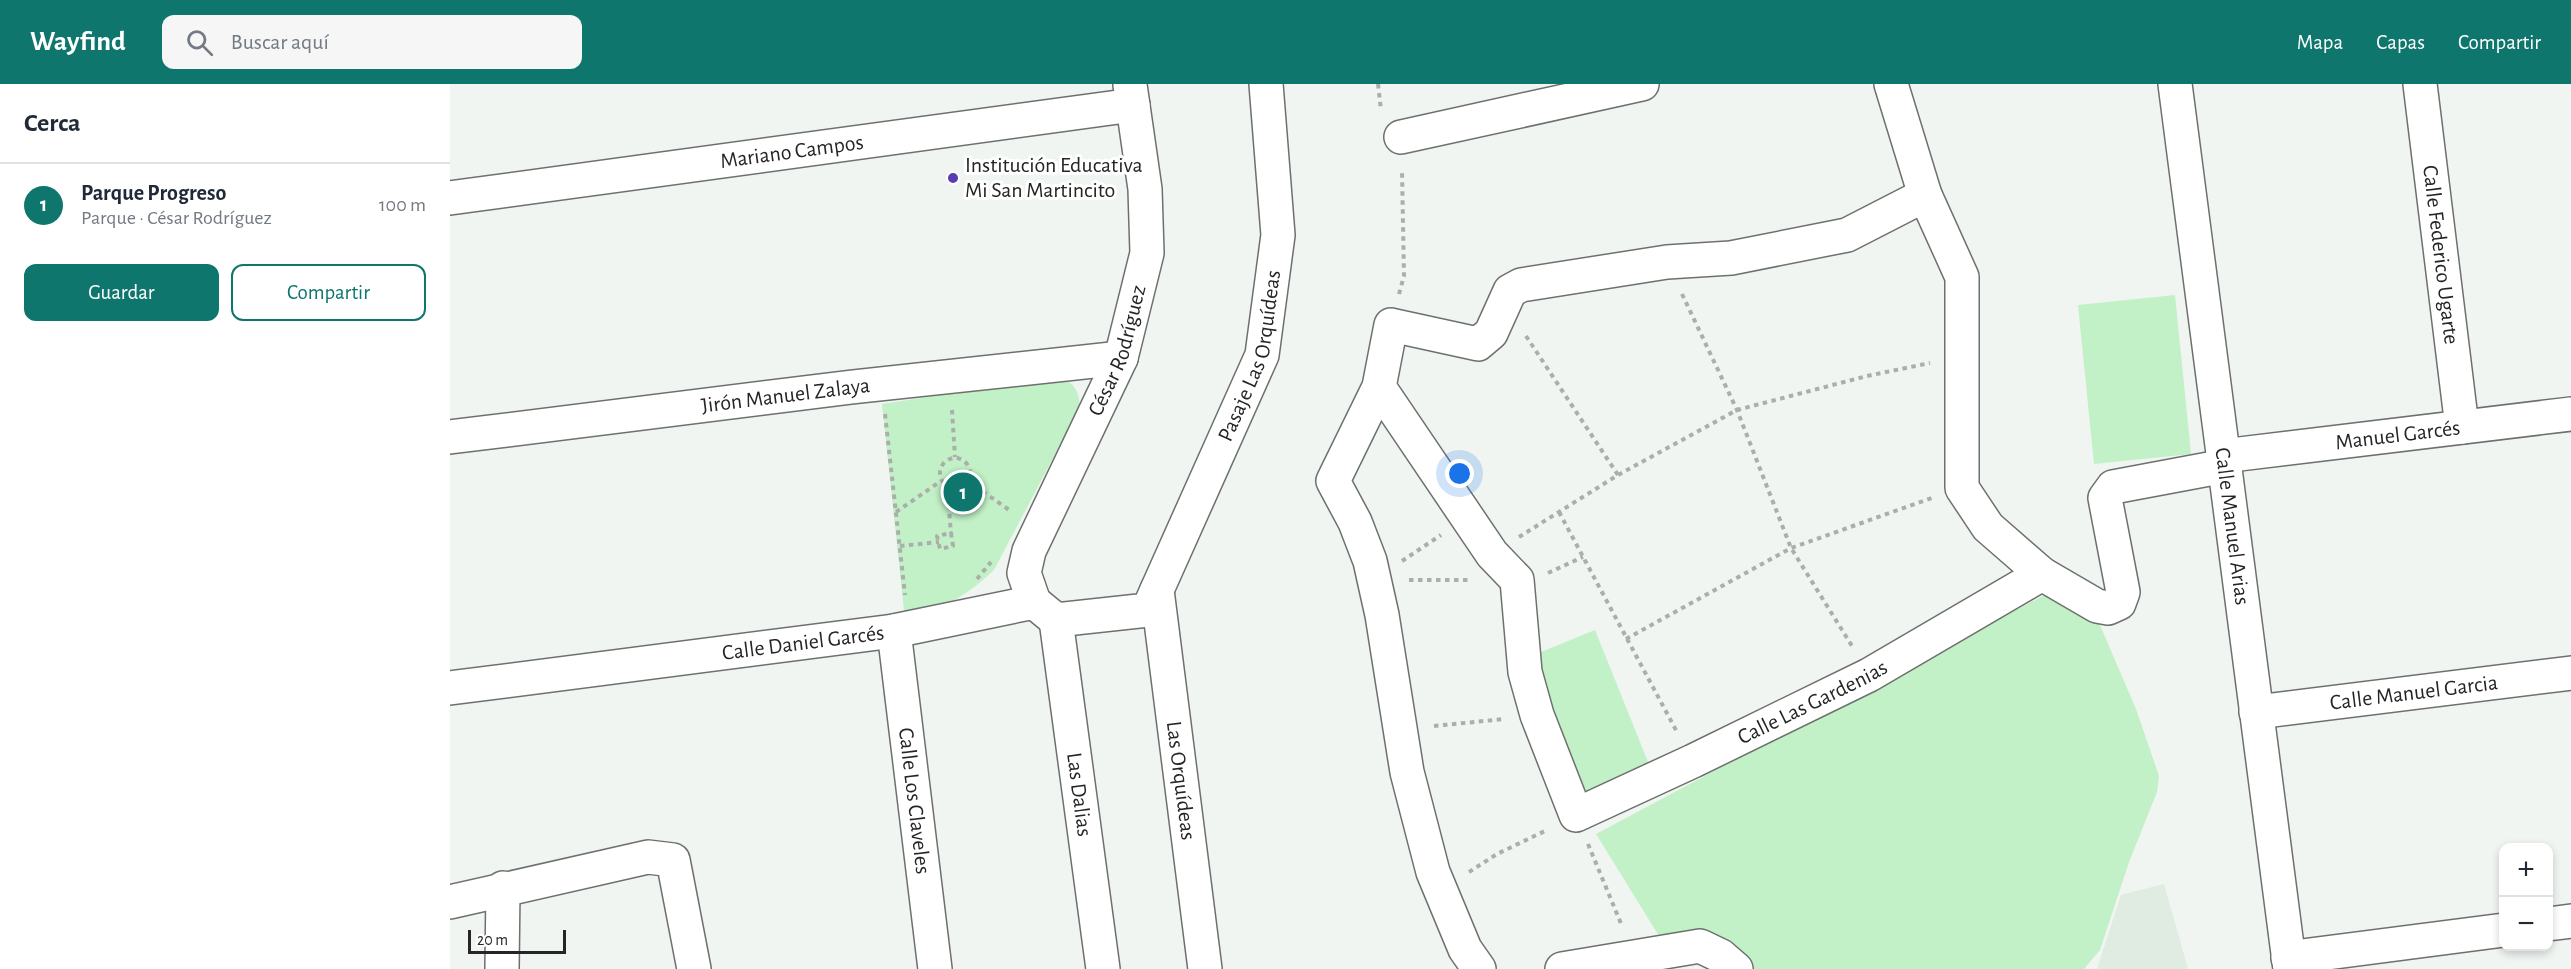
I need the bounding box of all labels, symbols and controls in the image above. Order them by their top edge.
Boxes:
search box [162,15,582,69]
icon: search [183,26,216,59]
text: Wayfind [30,28,126,56]
text: Buscar aquí [231,31,329,53]
text: Mapa [2297,32,2343,53]
text: Capas [2376,32,2425,53]
text: Compartir [2458,32,2541,53]
text: Cerca [24,110,81,136]
street label: Mariano Campos [719,131,865,172]
place label: Institución Educativa Mi San Martincito [965,154,1143,201]
street label: Calle Federico Ugarte [2419,164,2463,346]
marker: Institución Educativa Mi San Martincito [946,171,960,185]
text: Parque Progreso [81,182,226,204]
text: 1 [40,195,47,215]
text: 100 m [379,195,426,215]
text: Parque · César Rodríguez [81,208,272,228]
button: Guardar [24,264,219,321]
button: Compartir [231,264,426,321]
street label: Pasaje Las Orquídeas [1214,269,1284,445]
street label: César Rodríguez [1084,283,1150,419]
street label: Jirón Manuel Zalaya [700,374,871,417]
street label: Manuel Garcés [2334,416,2461,453]
street label: Calle Manuel Arias [2211,446,2254,606]
your location [1445,459,1474,488]
pin: 1 [944,470,982,514]
street label: Calle Daniel Garcés [721,621,885,664]
street label: Calle Las Gardenias [1734,656,1891,748]
street label: Calle Manuel Garcia [2328,671,2499,714]
street label: Las Orquídeas [1163,720,1200,841]
street label: Calle Los Claveles [895,726,934,875]
street label: Las Dalias [1063,751,1096,838]
map controls [2499,843,2553,951]
button: + [2499,843,2553,897]
button: − [2499,897,2553,951]
scale bar [468,927,566,954]
text: 20 m [477,932,508,948]

